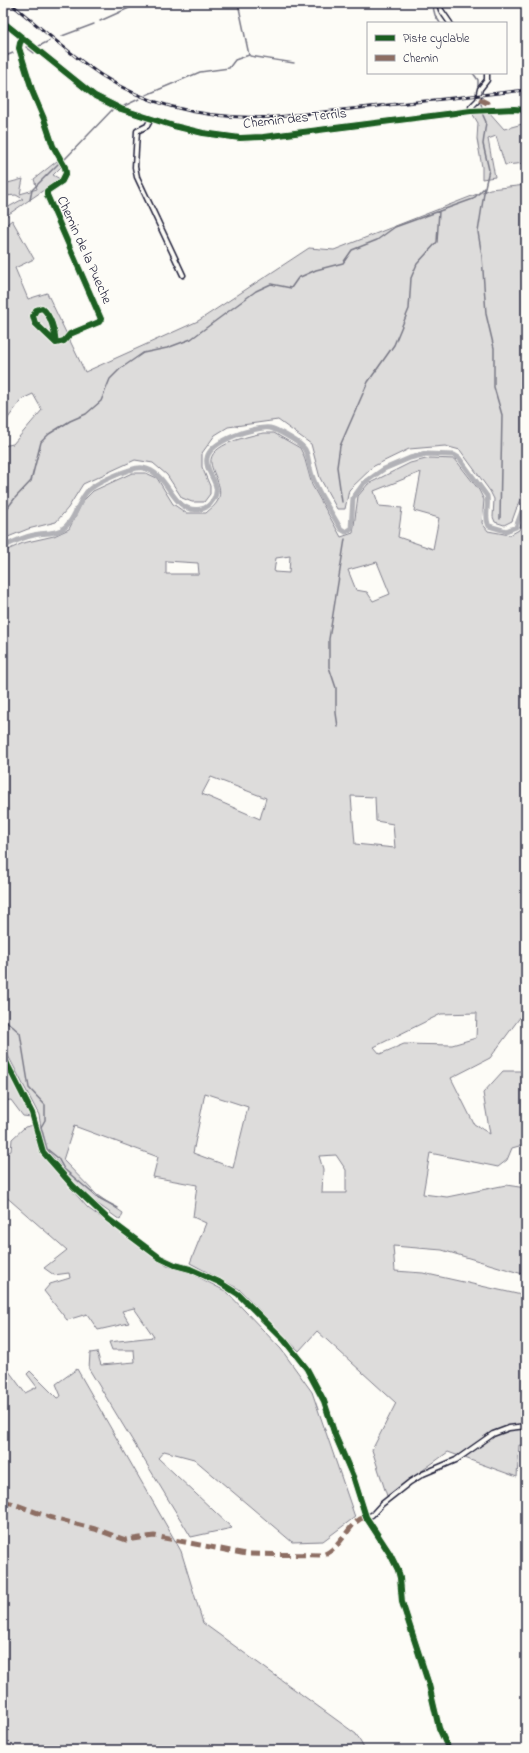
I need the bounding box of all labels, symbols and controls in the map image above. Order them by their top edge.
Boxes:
legend [367,22,507,74]
text: Piste cyclable [403,30,470,49]
text: Chemin [403,50,438,68]
street label: Chemin des Terrils [242,103,348,135]
street label: Chemin de la Pueche [51,193,117,308]

